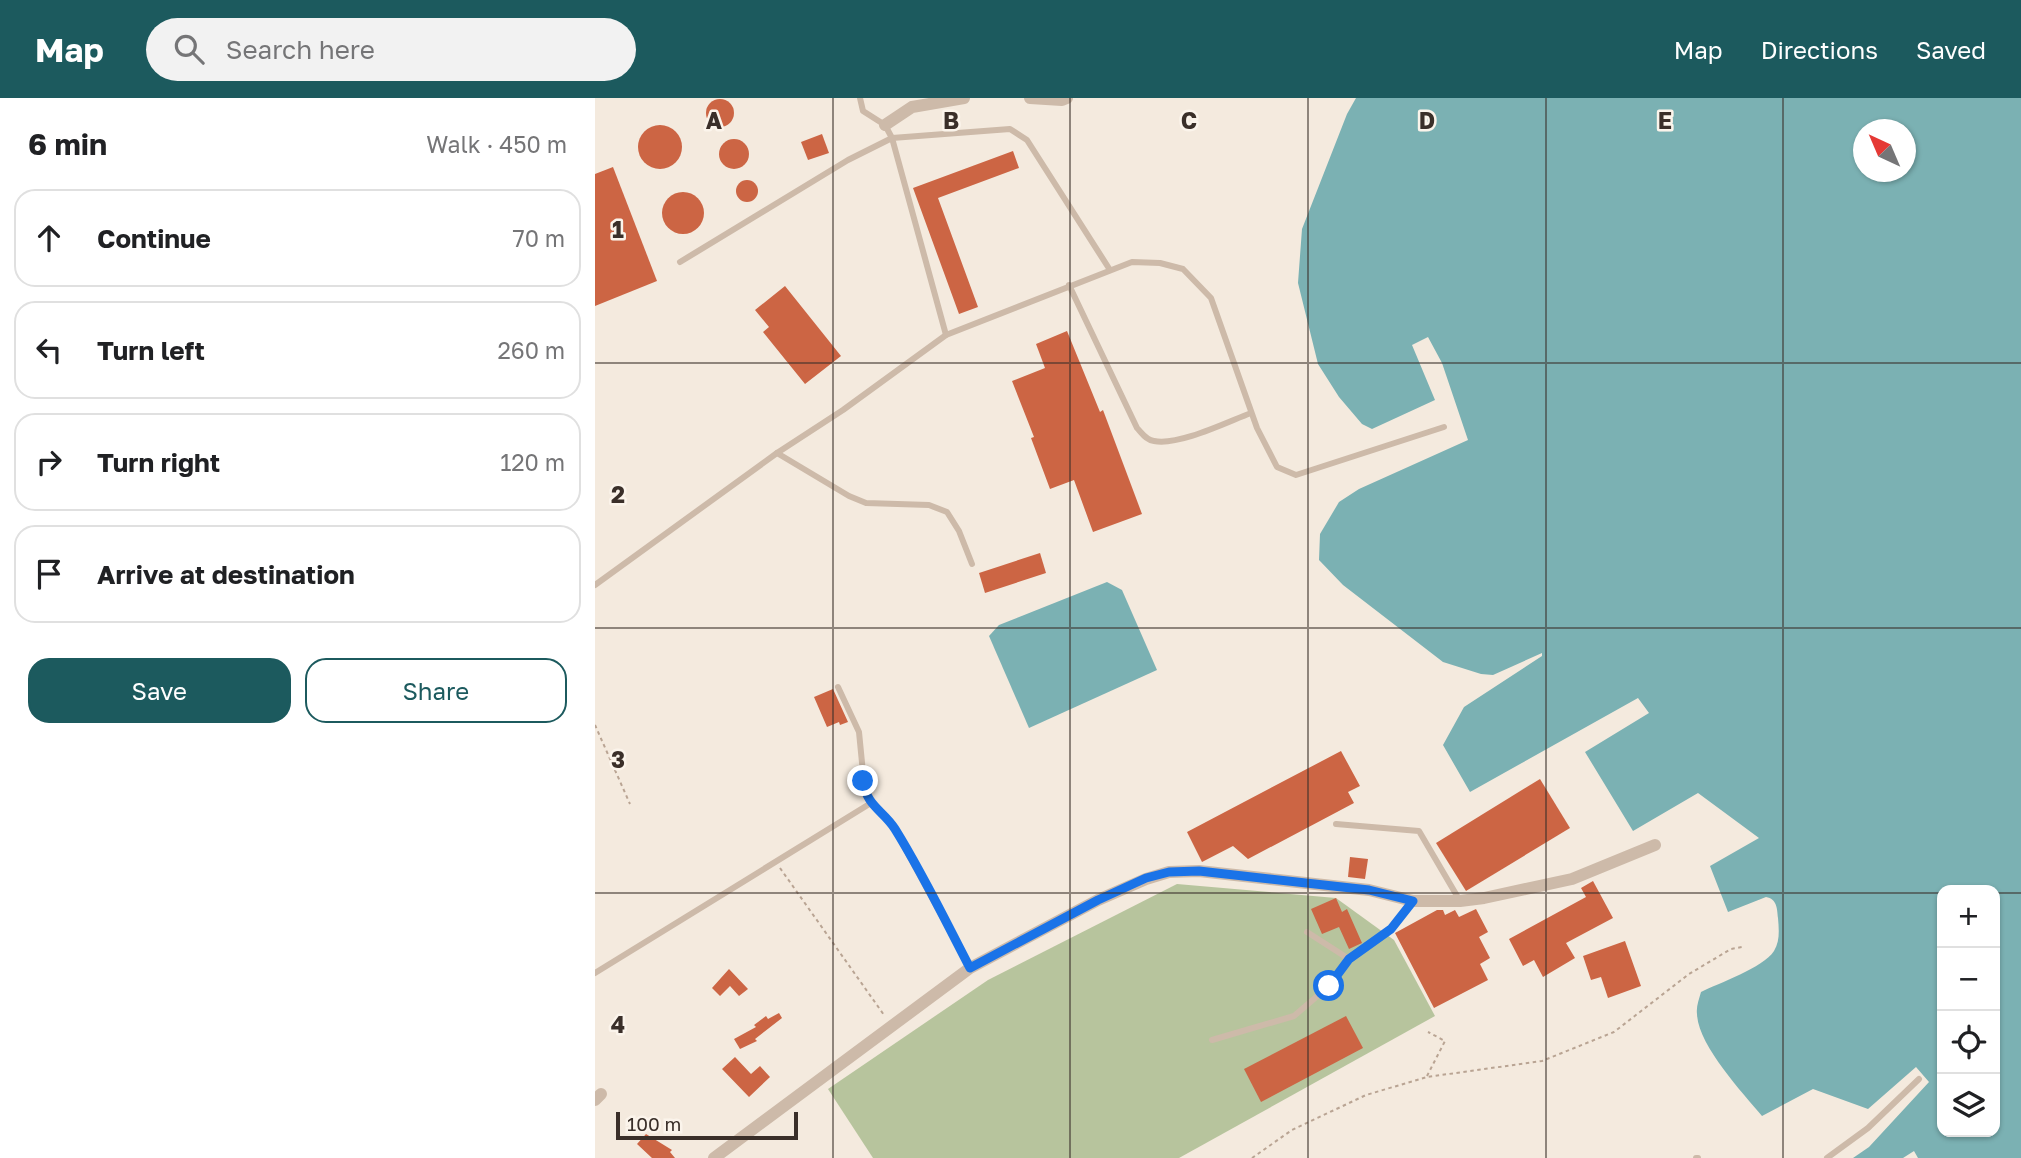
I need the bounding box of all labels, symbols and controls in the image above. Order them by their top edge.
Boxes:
search box [146,18,636,81]
text: Map [35,30,104,69]
icon: search [170,30,208,68]
text: Search here [226,34,375,65]
text: Map [1674,35,1723,64]
text: Directions [1761,35,1878,64]
text: Saved [1916,35,1986,64]
text: A [706,106,723,134]
text: B [943,106,959,134]
text: C [1181,106,1197,134]
text: D [1419,106,1435,134]
text: E [1658,106,1672,134]
north arrow [1853,119,1916,182]
text: 6 min [28,126,107,162]
text: Walk · 450 m [426,130,567,158]
text: 1 [612,215,624,243]
icon: ahead [30,219,68,257]
text: Continue [97,223,211,254]
text: 70 m [512,224,565,252]
icon: left [30,331,68,369]
text: Turn left [97,335,205,366]
text: 260 m [497,336,565,364]
icon: right [30,443,68,481]
text: Turn right [97,447,220,478]
text: 120 m [500,448,565,476]
text: 2 [611,480,625,508]
icon: arrive [30,555,68,593]
text: Arrive at destination [97,559,355,590]
button: Save [28,658,291,723]
button: Share [305,658,567,723]
text: 3 [611,745,625,773]
route end [847,765,878,796]
map controls [1937,885,2000,1137]
button: + [1937,885,2000,948]
button: − [1937,948,2000,1011]
route start [1313,970,1344,1001]
text: 4 [611,1010,625,1038]
button: locate [1937,1011,2000,1074]
button: layers [1937,1074,2000,1137]
scale bar [616,1109,798,1141]
text: 100 m [627,1112,681,1135]

